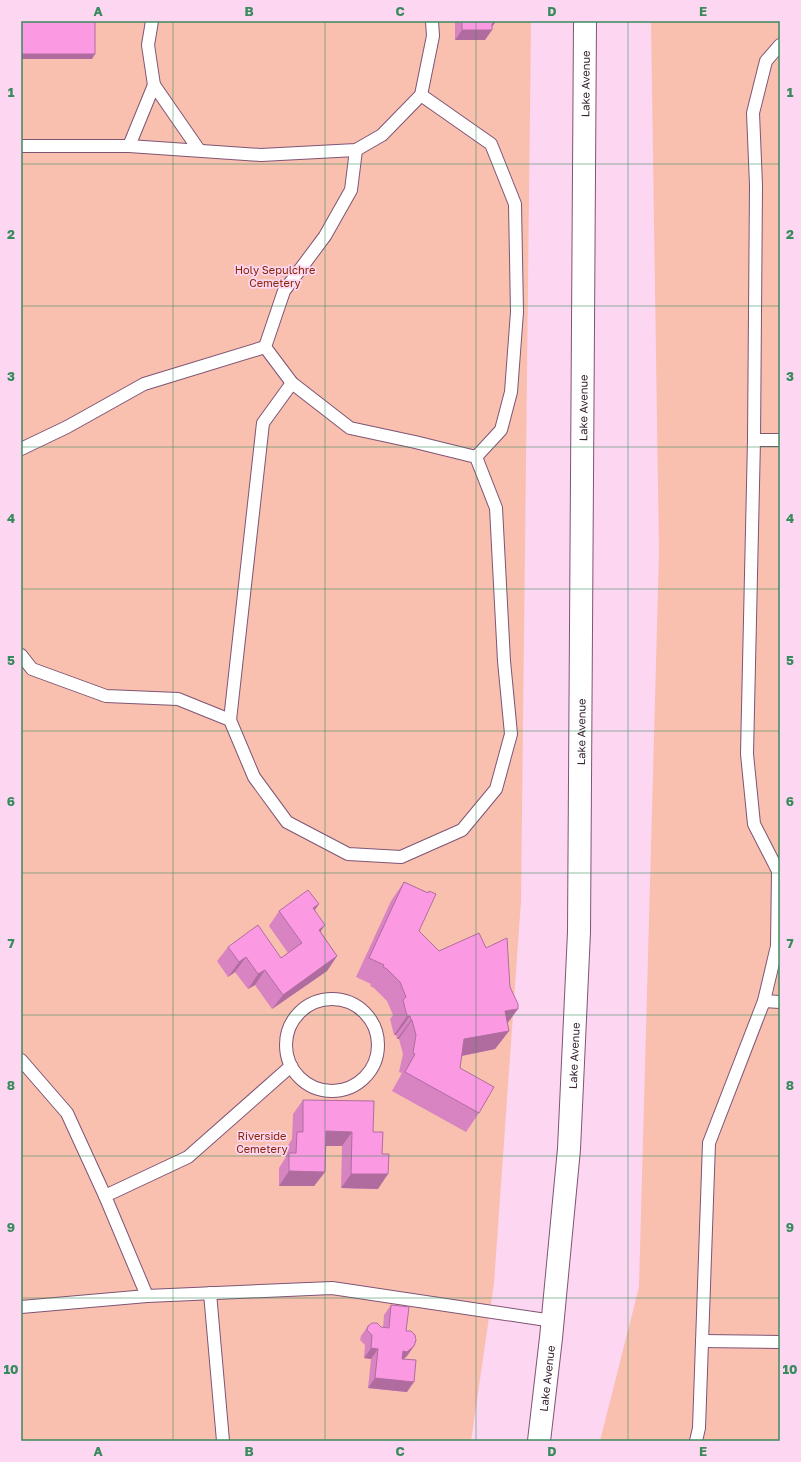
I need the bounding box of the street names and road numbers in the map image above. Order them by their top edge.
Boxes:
street label: Lake Avenue [578,50,591,117]
street label: Lake Avenue [576,374,589,441]
street label: Lake Avenue [574,698,587,765]
street label: Lake Avenue [565,1022,581,1089]
street label: Lake Avenue [536,1345,557,1412]

